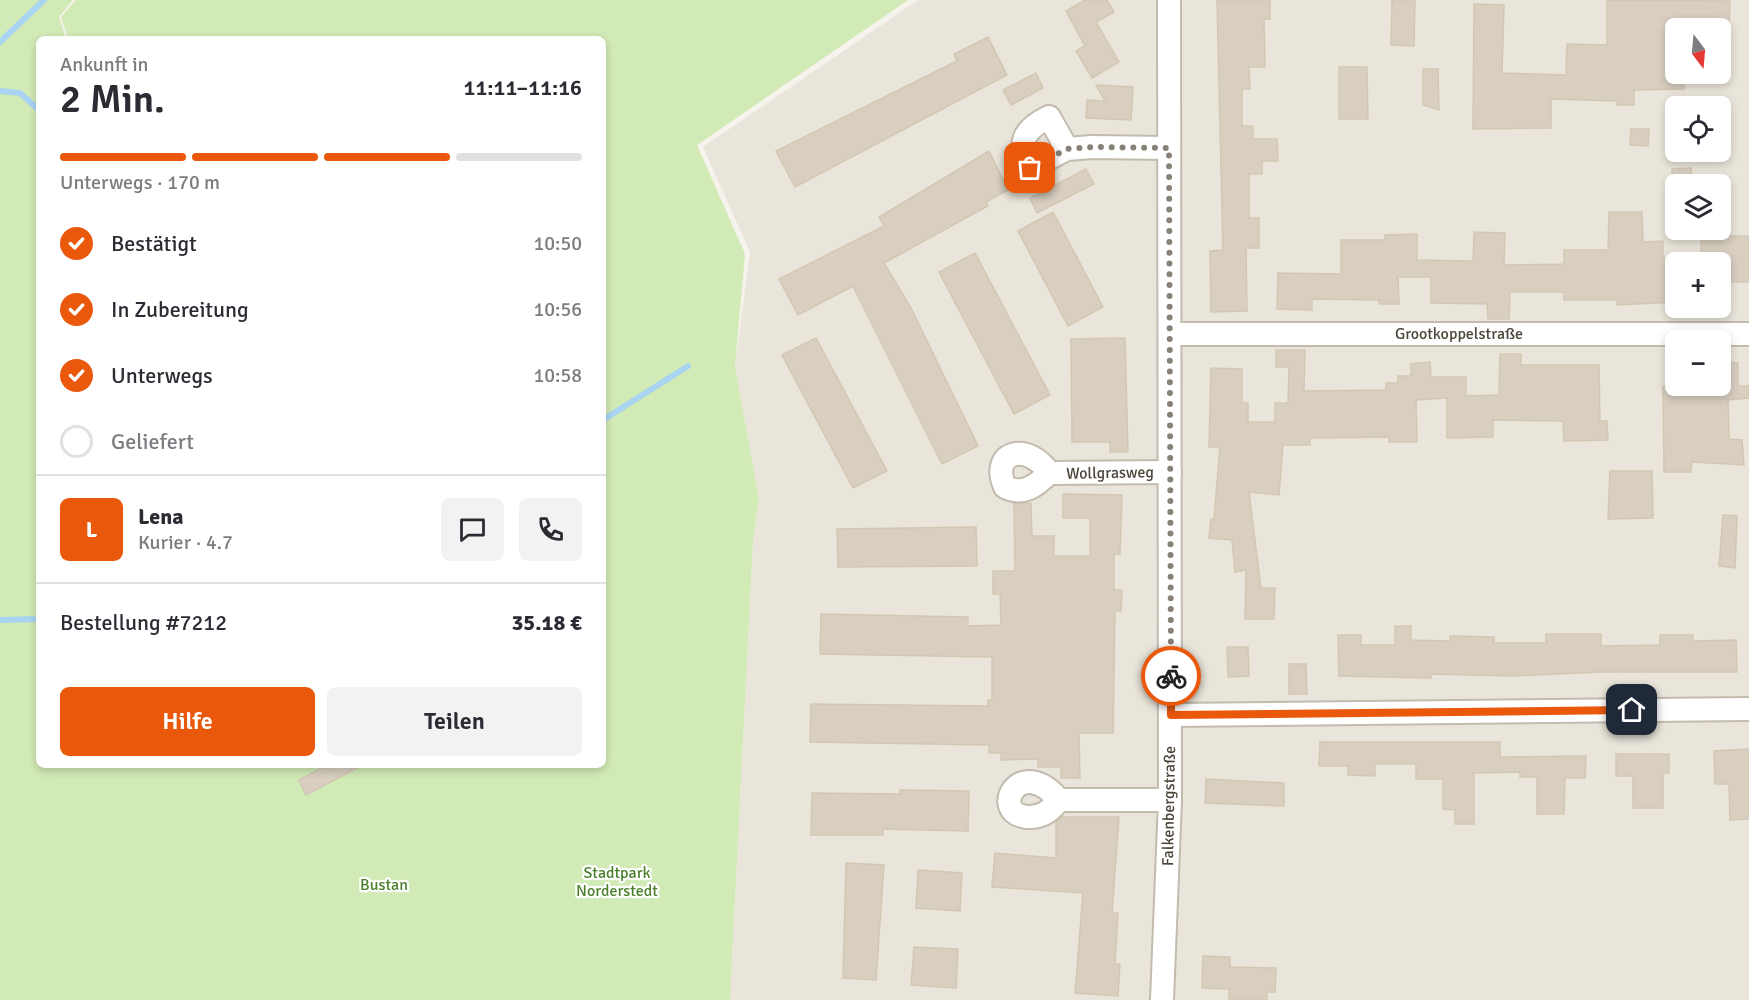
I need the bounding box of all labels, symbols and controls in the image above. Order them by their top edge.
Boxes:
north arrow [1665,18,1731,84]
map controls [1665,18,1731,396]
text: Ankunft in [60,52,148,77]
text: 11:11–11:16 [464,74,582,101]
text: 2 Min. [60,75,165,123]
button: locate [1665,96,1731,162]
pin [1004,142,1055,193]
icon: bag [1013,151,1046,184]
text: Unterwegs · 170 m [60,170,220,195]
button: layers [1665,174,1731,240]
icon: check [60,227,93,260]
text: Bestätigt [111,230,197,257]
text: 10:50 [533,231,582,256]
button: + [1665,252,1731,318]
icon: check [60,293,93,326]
text: In Zubereitung [111,296,249,323]
text: 10:56 [533,297,582,322]
street label: Grootkoppelstraße [1395,324,1523,344]
button: − [1665,330,1731,396]
icon: check [60,359,93,392]
text: Unterwegs [111,362,213,389]
text: 10:58 [533,363,582,388]
text: Geliefert [111,428,194,455]
street label: Wollgrasweg [1066,462,1154,484]
button: chat [441,498,504,561]
button: phone [519,498,582,561]
text: Lena [138,503,184,530]
text: L [86,516,97,543]
text: Kurier · 4.7 [138,530,233,555]
text: Bestellung #7212 [60,609,227,636]
text: 35.18 € [511,609,582,636]
courier [1141,646,1201,706]
icon: bike [1155,660,1188,693]
pin [1606,684,1657,735]
button: Hilfe [60,687,315,756]
button: Teilen [327,687,582,756]
icon: home [1615,693,1648,726]
street label: Falkenbergstraße [1158,746,1180,866]
park label: Stadtpark Norderstedt [576,863,658,901]
park label: Bustan [360,875,408,895]

